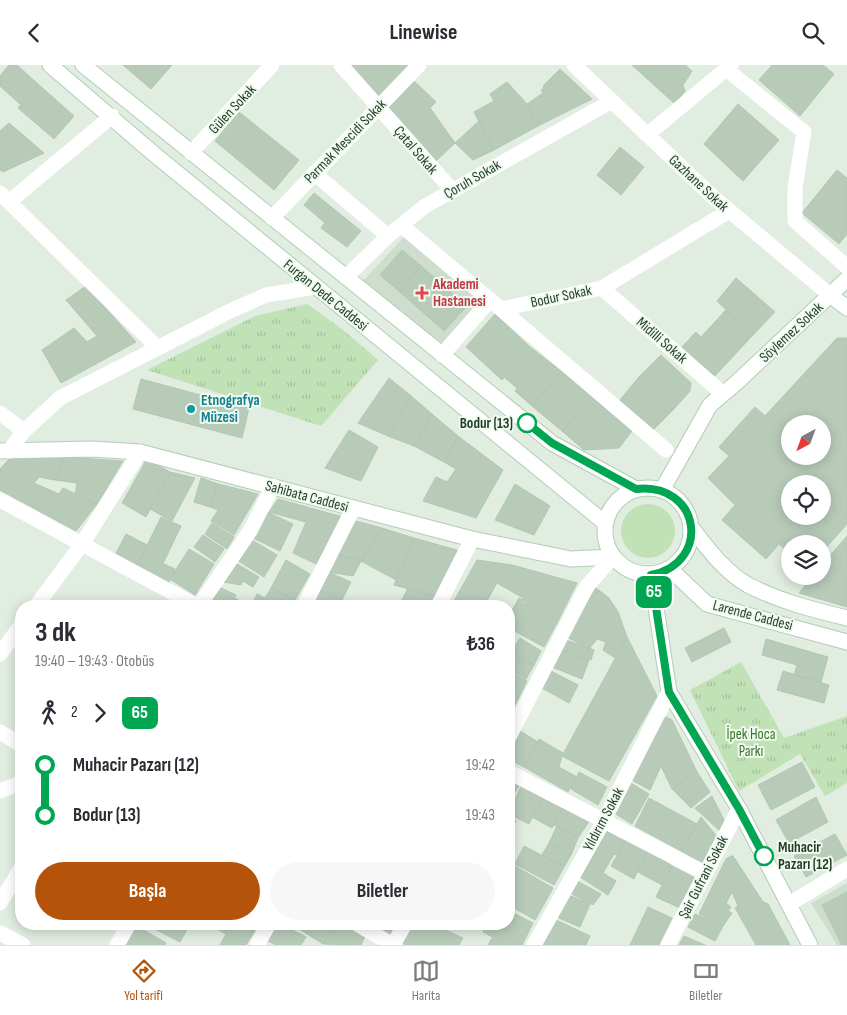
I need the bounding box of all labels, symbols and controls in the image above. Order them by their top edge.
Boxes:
icon: back [20,19,48,47]
text: Linewise [390,19,457,46]
icon: search [799,19,827,47]
street label: Gülen Sokak [205,80,260,138]
street label: Parmak Mescidi Sokak [300,95,391,188]
street label: Çatal Sokak [389,122,442,179]
street label: Gazhane Sokak [665,151,733,216]
street label: Çoruh Sokak [440,155,504,203]
street label: Furgan Dede Caddesi [279,255,372,336]
place label: Akademi Hastanesi [432,275,486,311]
street label: Bodur Sokak [529,281,594,312]
marker: Akademi Hastanesi [415,286,429,300]
street label: Söylemez Sokak [755,298,827,367]
street label: Midilli Sokak [632,313,691,368]
place label: Etnografya Müzesi [201,391,260,427]
marker: Etnografya Müzesi [185,403,197,415]
marker: Bodur (13) [517,413,537,433]
place label: Bodur (13) [460,414,513,433]
north arrow [781,415,831,465]
map controls [781,415,831,585]
button: locate [781,475,831,525]
street label: Sahibata Caddesi [263,476,351,517]
button: layers [781,535,831,585]
line badge: 65 [632,576,676,608]
text: 65 [646,581,662,602]
street label: Larende Caddesi [711,596,795,635]
text: 3 dk [35,616,76,649]
text: ₺36 [467,633,495,656]
text: 19:40 – 19:43 · Otobüs [35,652,154,671]
icon: walk [35,699,63,727]
icon: forward [86,699,114,727]
text: 65 [132,702,148,723]
text: 2 [71,703,78,722]
park label: İpek Hoca Parkı [727,725,776,761]
text: Muhacir Pazarı (12) [73,754,199,777]
text: 19:42 [466,756,495,775]
street label: Yıldırım Sokak [579,784,628,854]
text: Bodur (13) [73,804,141,827]
text: 19:43 [466,806,495,825]
street label: Şair Gufrani Sokak [674,832,733,922]
place label: Muhacir Pazarı (12) [778,838,832,874]
marker: Muhacir Pazarı (12) [754,846,774,866]
button: Başla [35,862,260,920]
button: Biletler [270,862,495,920]
tab: Yol tarifi [124,957,163,1004]
tab: Harita [412,957,440,1004]
tab: Biletler [689,957,723,1004]

